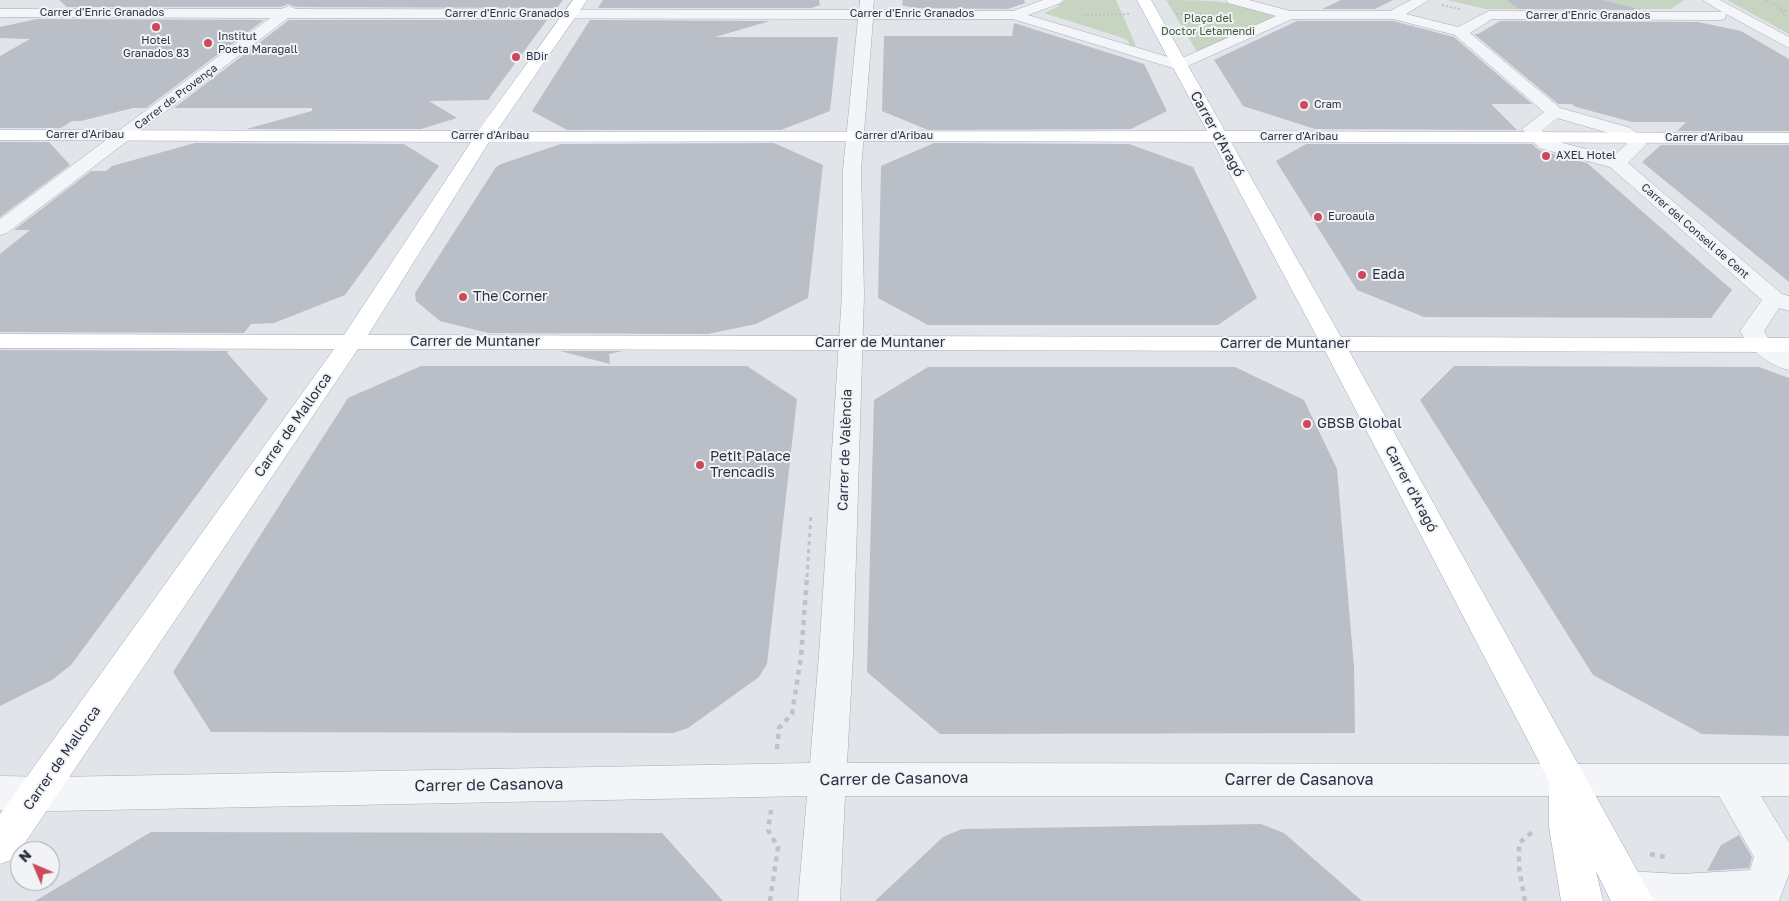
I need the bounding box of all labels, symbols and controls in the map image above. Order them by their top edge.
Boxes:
street label: Carrer d'Enric Granados [40,6,164,20]
street label: Carrer d'Enric Granados [445,7,569,21]
street label: Carrer d'Enric Granados [850,7,974,21]
street label: Carrer d'Enric Granados [1526,9,1650,23]
park label: Plaça del Doctor Letamendi [1161,12,1255,38]
marker: Hotel Granados 83 [150,21,162,33]
place label: Institut Poeta Maragall [218,30,298,56]
place label: Hotel Granados 83 [123,34,189,60]
marker: Institut Poeta Maragall [202,37,214,49]
place label: BDir [526,50,548,64]
marker: BDir [510,51,522,63]
street label: Carrer de Provença [132,61,220,133]
street label: Carrer d'Aragó [1187,88,1247,180]
place label: Cram [1314,98,1342,112]
marker: Cram [1298,99,1310,111]
street label: Carrer d'Aribau [46,128,124,142]
street label: Carrer d'Aribau [451,129,529,143]
street label: Carrer d'Aribau [855,129,933,143]
street label: Carrer d'Aribau [1260,130,1338,144]
street label: Carrer d'Aribau [1665,131,1743,145]
place label: AXEL Hotel [1556,149,1616,163]
marker: AXEL Hotel [1540,150,1552,162]
street label: Carrer del Consell de Cent [1638,181,1752,281]
place label: Euroaula [1328,210,1375,224]
marker: Euroaula [1312,211,1324,223]
place label: Eada [1372,267,1405,283]
marker: Eada [1356,269,1368,281]
place label: The Corner [473,289,547,305]
marker: The Corner [457,291,469,303]
street label: Carrer de Muntaner [410,334,540,350]
street label: Carrer de Muntaner [815,335,945,351]
street label: Carrer de Muntaner [1220,336,1350,352]
street label: Carrer de Mallorca [251,370,335,480]
street label: Carrer de València [834,389,856,511]
place label: GBSB Global [1317,416,1402,432]
marker: GBSB Global [1301,418,1313,430]
street label: Carrer d'Aragó [1381,443,1441,535]
place label: Petit Palace Trencadis [710,449,791,482]
marker: Petit Palace Trencadis [694,459,706,471]
street label: Carrer de Mallorca [20,703,104,813]
street label: Carrer de Casanova [819,768,969,790]
street label: Carrer de Casanova [1225,770,1373,790]
street label: Carrer de Casanova [414,774,564,796]
north arrow [10,841,60,891]
text: N [15,846,35,866]

